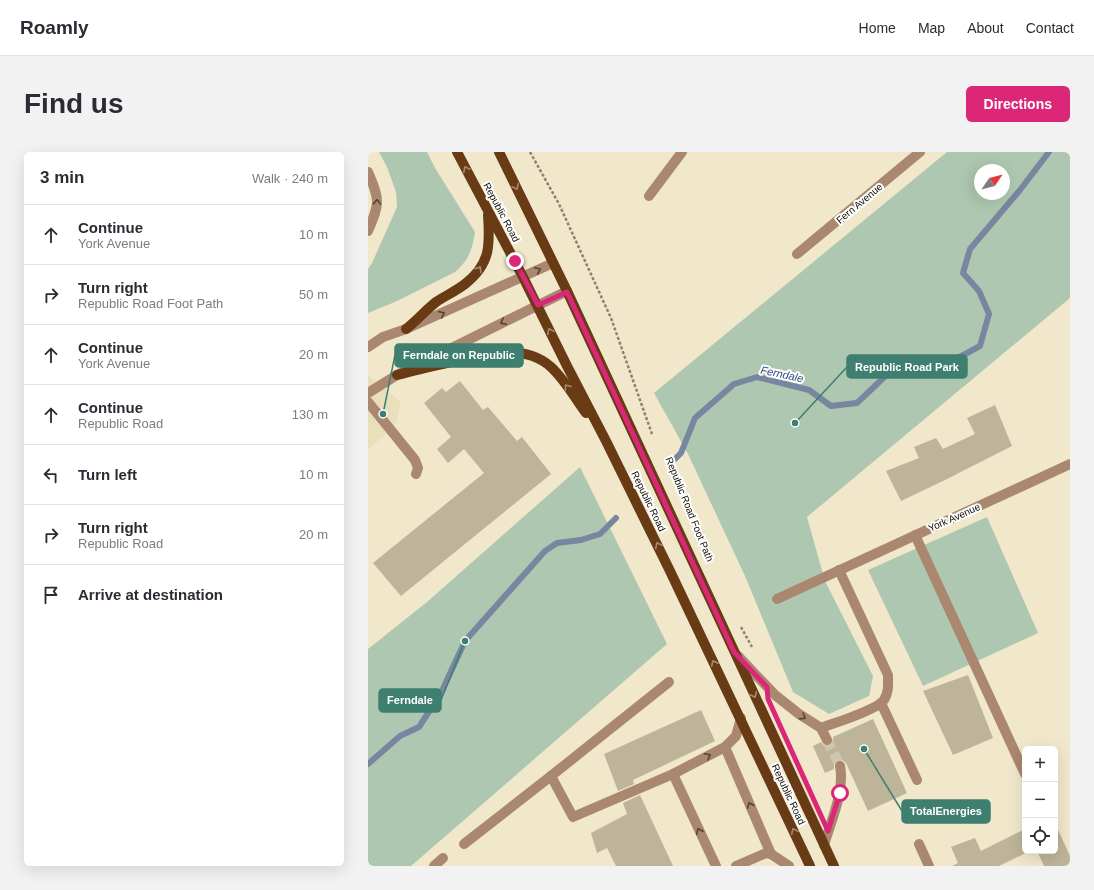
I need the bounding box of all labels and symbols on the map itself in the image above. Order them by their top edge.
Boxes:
north arrow [974,164,1010,200]
one-way arrow [463,166,471,173]
street label: Republic Road [481,181,522,244]
street label: Fern Avenue [834,181,885,226]
one-way arrow [511,183,519,190]
one-way arrow [373,199,381,205]
route end [506,252,524,270]
one-way arrow [474,266,482,273]
one-way arrow [534,267,542,275]
one-way arrow [437,311,445,319]
one-way arrow [499,317,507,325]
one-way arrow [547,328,555,336]
callout: Ferndale on Republic [395,344,523,367]
text: Ferndale on Republic [403,349,515,361]
callout: Republic Road Park [847,355,967,378]
text: Republic Road Park [855,361,960,373]
water label: Ferndale [760,364,804,384]
one-way arrow [565,384,572,391]
street label: Republic Road Foot Path [664,455,716,563]
street label: Republic Road [629,469,668,533]
street label: York Avenue [927,501,982,534]
one-way arrow [655,542,663,550]
one-way arrow [711,659,719,667]
callout: Ferndale [379,689,441,712]
one-way arrow [750,691,758,698]
text: Ferndale [387,694,433,706]
one-way arrow [799,712,806,720]
one-way arrow [704,753,711,761]
street label: Republic Road [770,762,807,826]
route start [831,784,849,802]
callout: TotalEnergies [902,800,990,823]
one-way arrow [747,802,755,810]
text: TotalEnergies [910,805,982,817]
one-way arrow [696,827,704,834]
one-way arrow [791,827,799,835]

